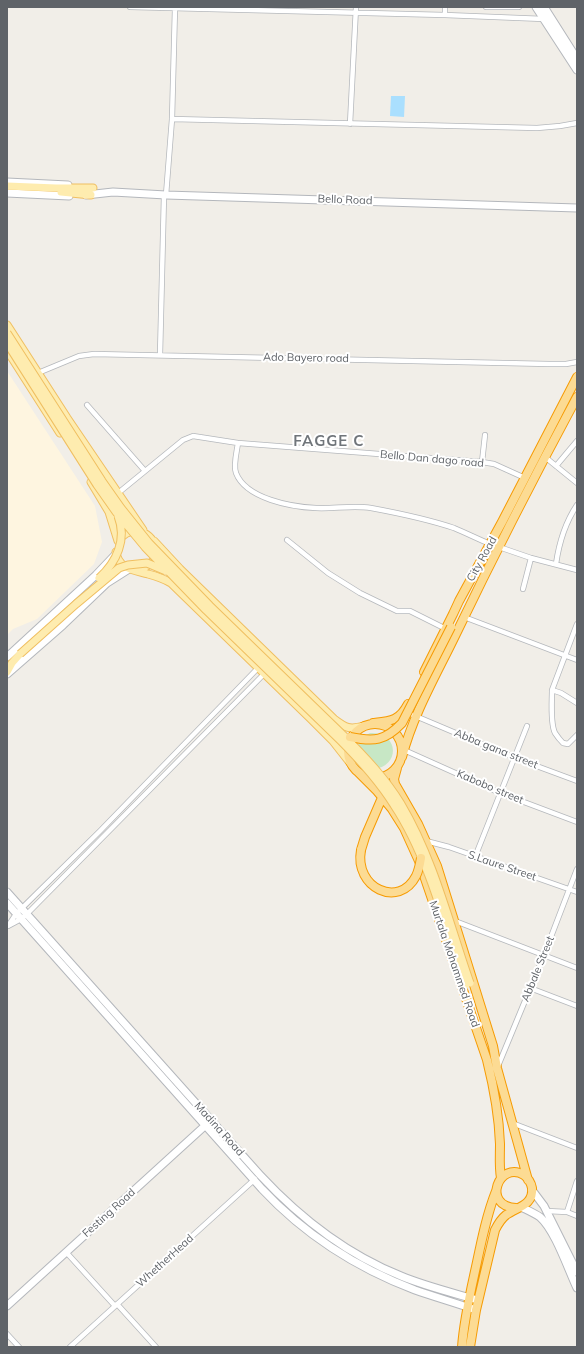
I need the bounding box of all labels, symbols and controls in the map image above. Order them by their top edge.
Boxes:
street label: Bello Road [317,192,373,208]
street label: Ado Bayero road [263,351,349,365]
district label: FAGGE C [293,432,365,450]
street label: Bello Dan dago road [379,448,485,470]
street label: City Road [464,534,500,584]
street label: Abba gana street [452,726,540,772]
street label: Kabobo street [455,767,525,807]
street label: S.Laure Street [466,848,538,884]
street label: Murtala Mohammed Road [426,899,482,1029]
street label: Abbale Street [519,934,557,1004]
street label: Madina Road [191,1099,247,1159]
street label: Festing Road [80,1186,138,1240]
street label: WhetherHead [134,1232,196,1290]

